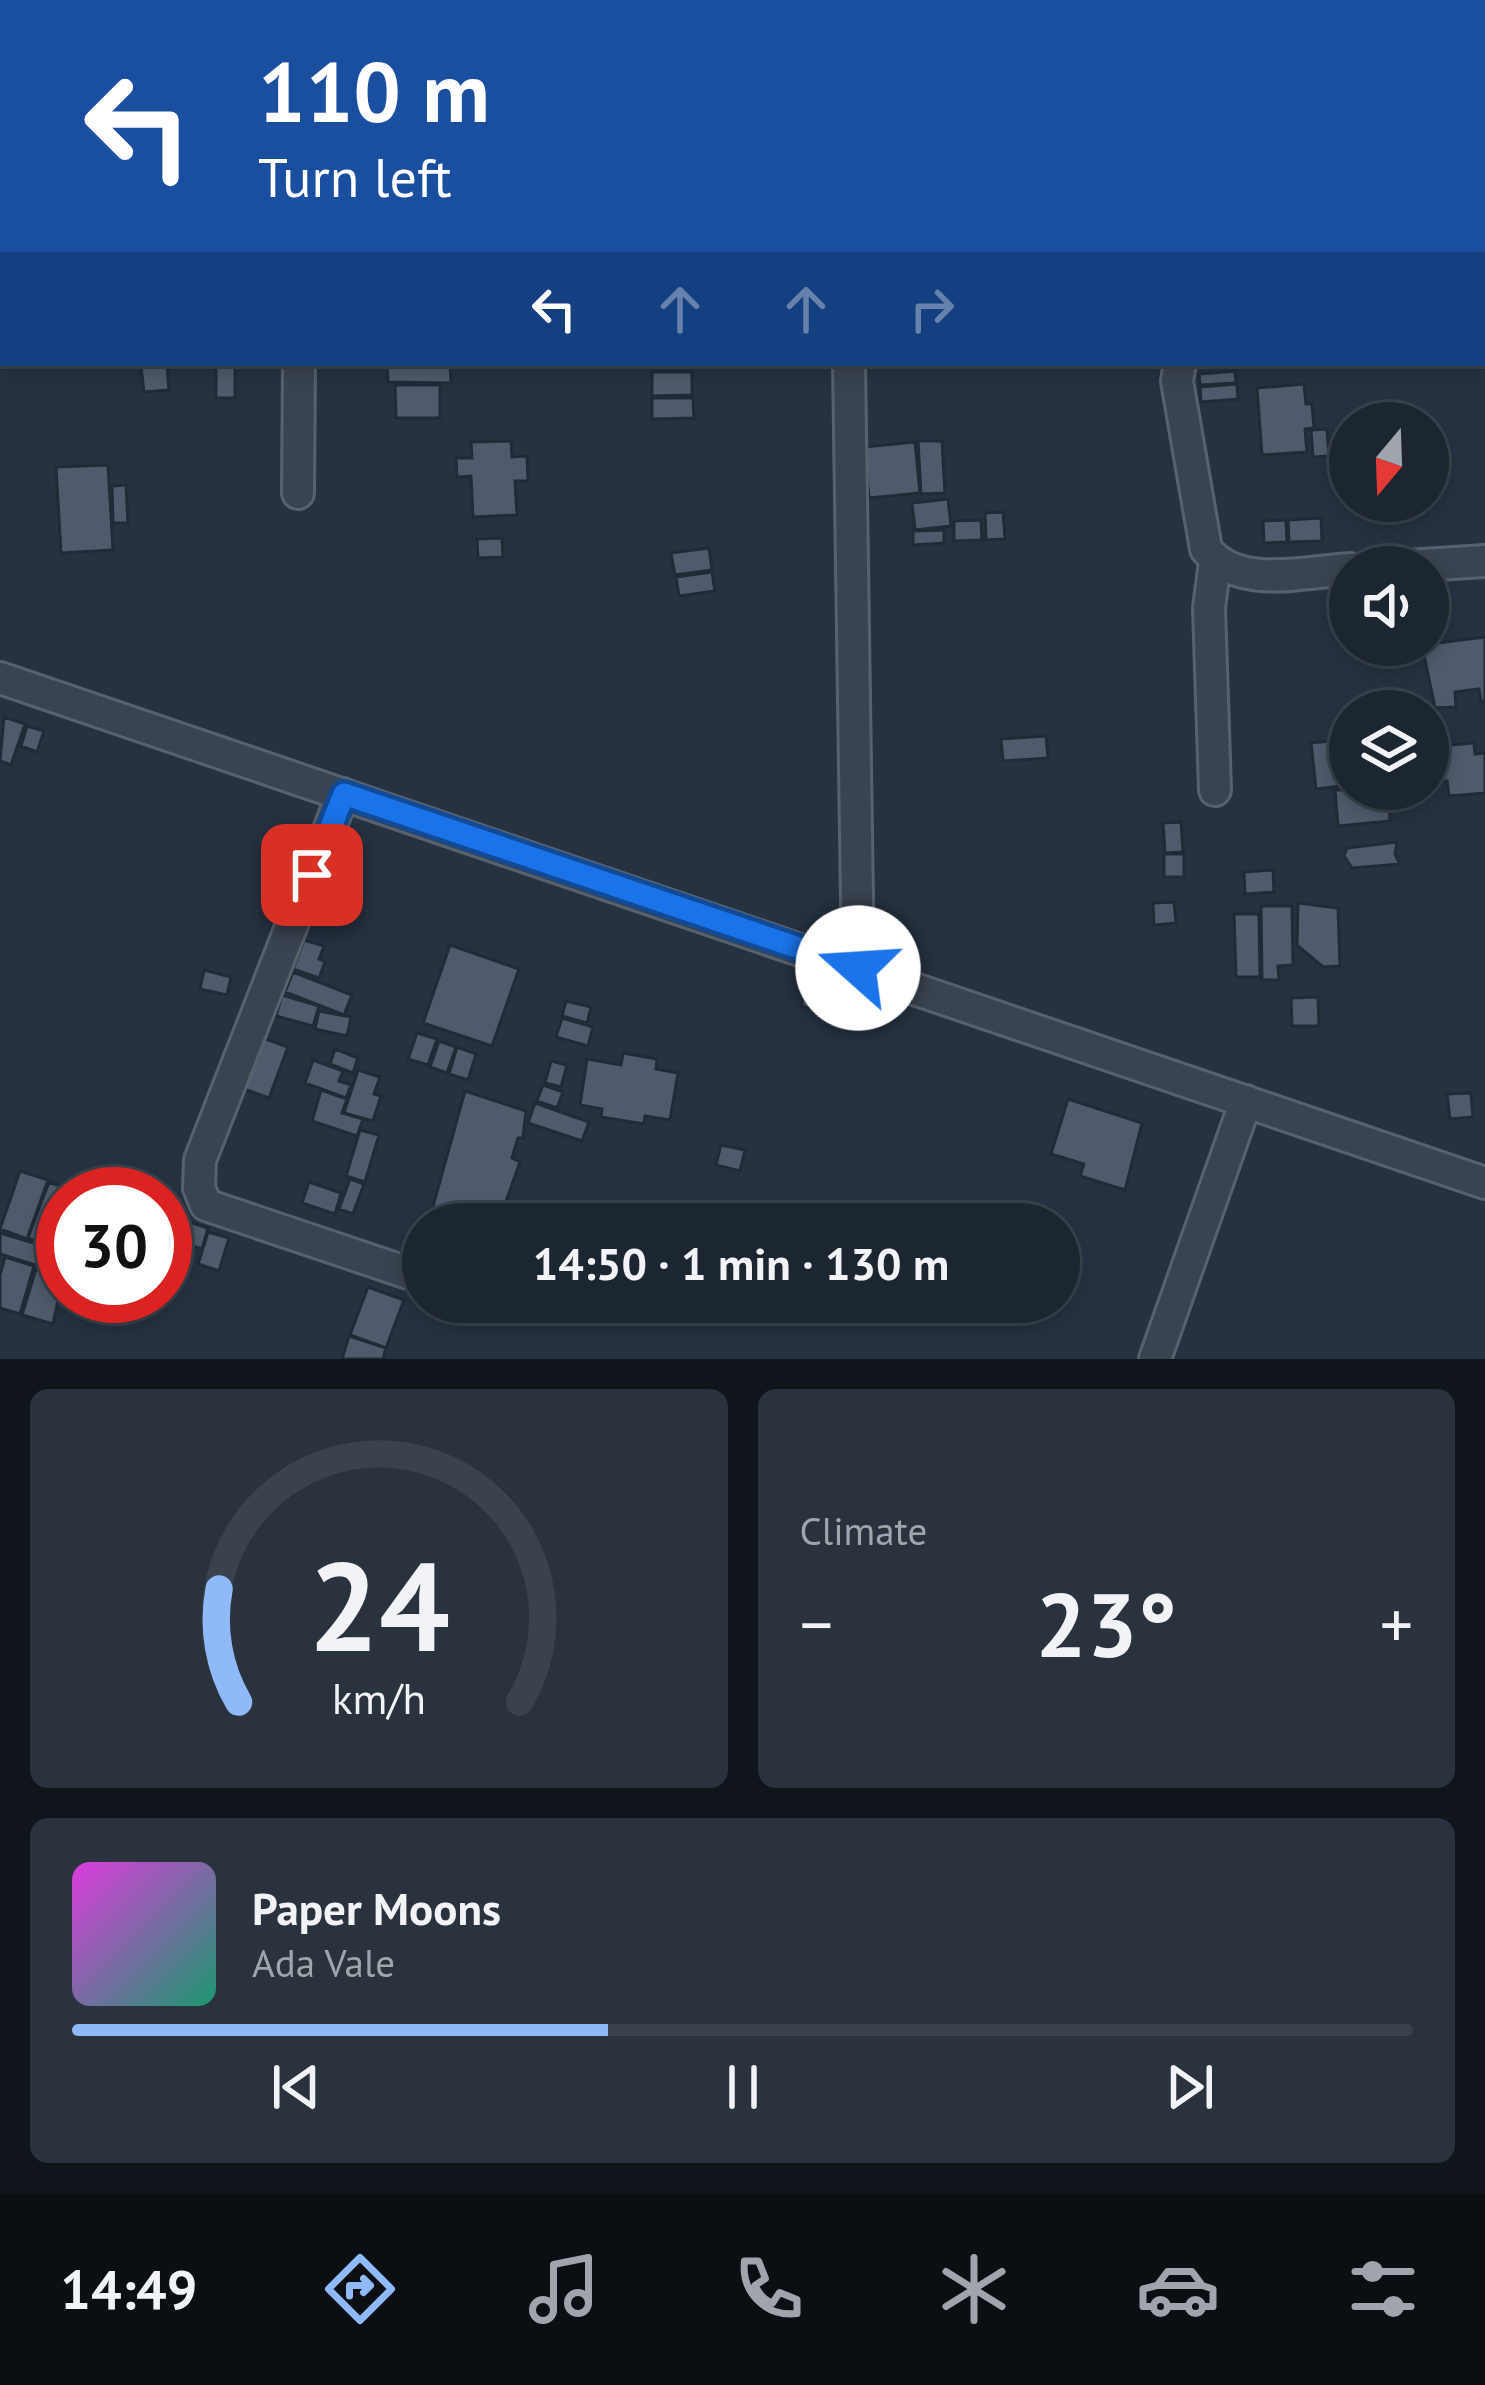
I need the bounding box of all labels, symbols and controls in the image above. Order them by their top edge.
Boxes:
text: 110 m [258,36,490,145]
icon: left [60,48,216,204]
text: Turn left [258,142,452,212]
icon: left [521,276,587,342]
icon: ahead [647,276,713,342]
icon: ahead [773,276,839,342]
icon: right [899,276,965,342]
north arrow [1329,402,1449,522]
map controls [1329,402,1449,810]
button: sound [1329,546,1449,666]
button: layers [1329,690,1449,810]
pin [261,824,363,926]
icon: arrive [279,842,345,908]
position arrow [795,905,921,1031]
speed limit sign: 30 [36,1167,192,1323]
text: 14:50 · 1 min · 130 m [533,1234,949,1292]
text: Climate [800,1505,927,1556]
text: 24 [308,1524,450,1685]
text: 23° [1036,1565,1177,1682]
text: − [800,1581,833,1666]
text: + [1380,1581,1413,1666]
text: km/h [332,1669,426,1725]
text: Paper Moons [252,1879,501,1937]
text: Ada Vale [252,1937,395,1988]
icon: previous [263,2054,329,2120]
icon: pause [710,2054,776,2120]
icon: next [1157,2054,1223,2120]
icon: directions [318,2247,402,2331]
icon: music [522,2247,606,2331]
icon: phone [727,2247,811,2331]
icon: climate [932,2247,1016,2331]
icon: car [1136,2247,1220,2331]
icon: filters [1341,2247,1425,2331]
text: 14:49 [60,2254,197,2324]

